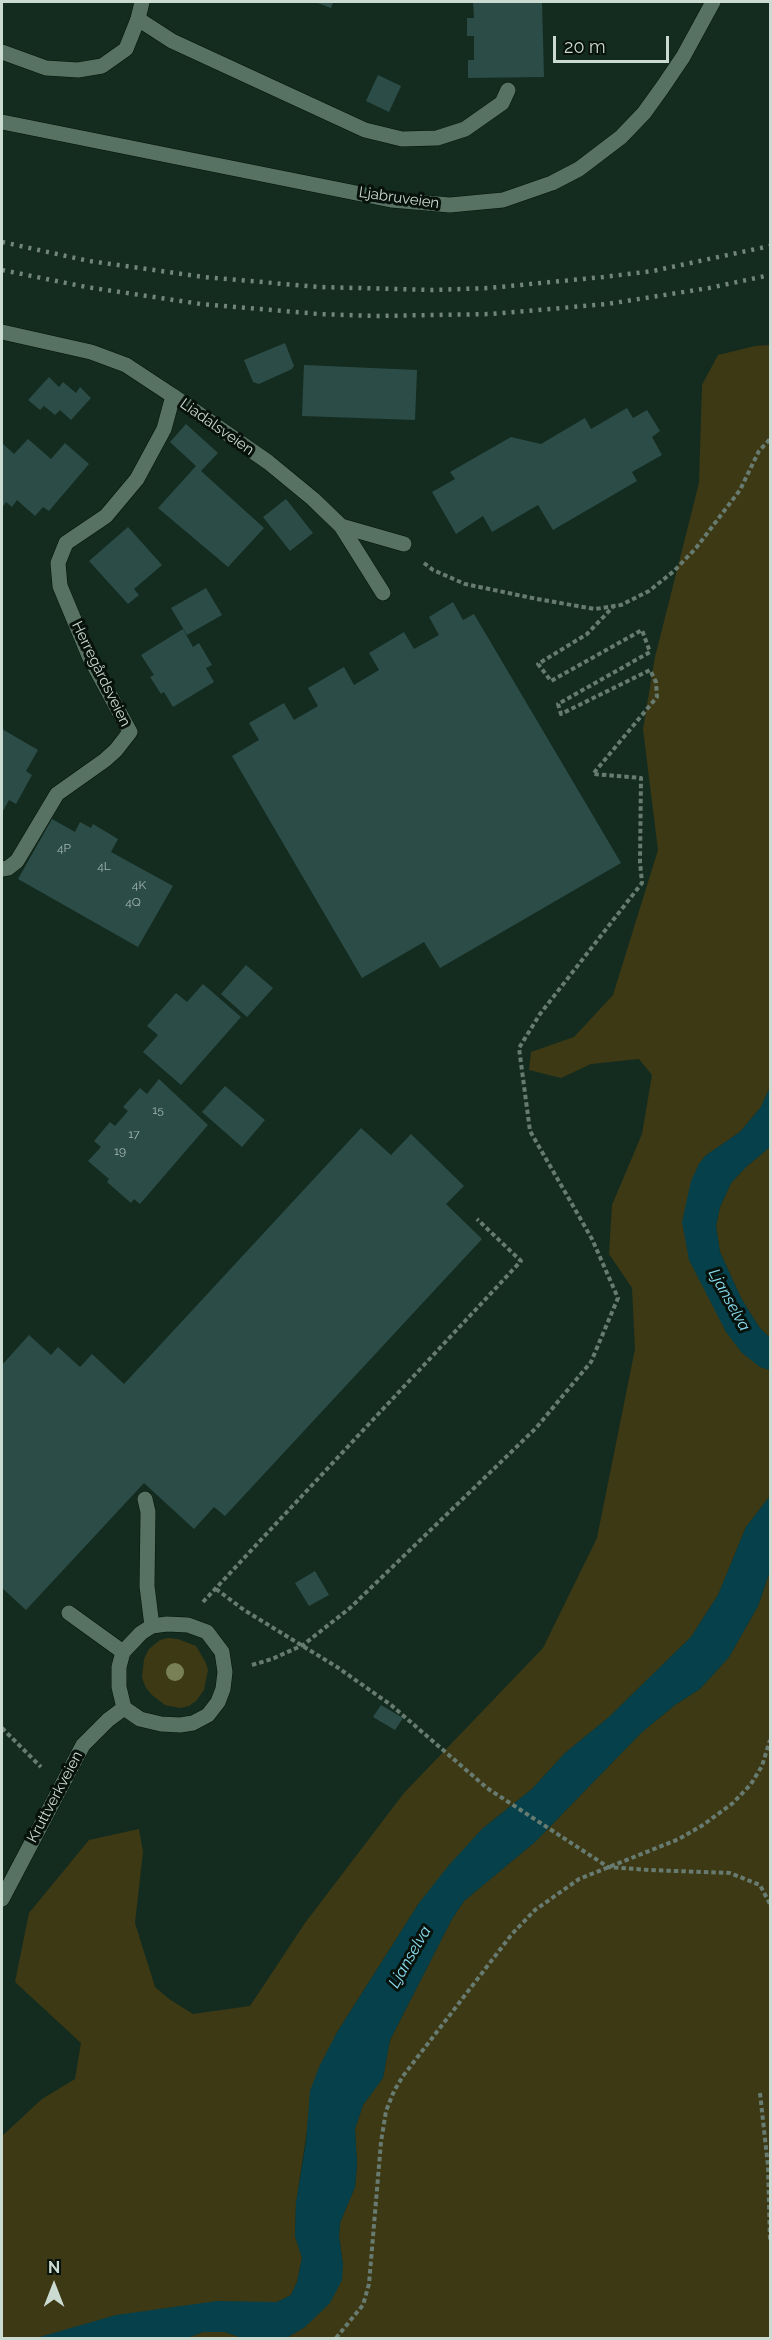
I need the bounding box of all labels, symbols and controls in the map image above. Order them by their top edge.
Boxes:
scale bar [556,24,672,62]
text: 20 m [564,36,606,57]
street label: Ljabruveien [358,183,440,213]
street label: Liadalsveien [177,395,257,459]
street label: Herregårdsveien [68,618,134,730]
house number: 4P [57,841,71,855]
house number: 4L [97,859,111,873]
house number: 4K [132,878,146,892]
house number: 4Q [125,895,141,909]
house number: 15 [152,1103,164,1117]
house number: 17 [128,1127,140,1141]
house number: 19 [114,1144,126,1158]
water label: Ljanselva [704,1266,754,1334]
street label: Kruttverkveien [23,1748,87,1846]
water label: Ljanselva [385,1923,435,1991]
north arrow [24,2256,84,2316]
text: N [48,2258,60,2277]

